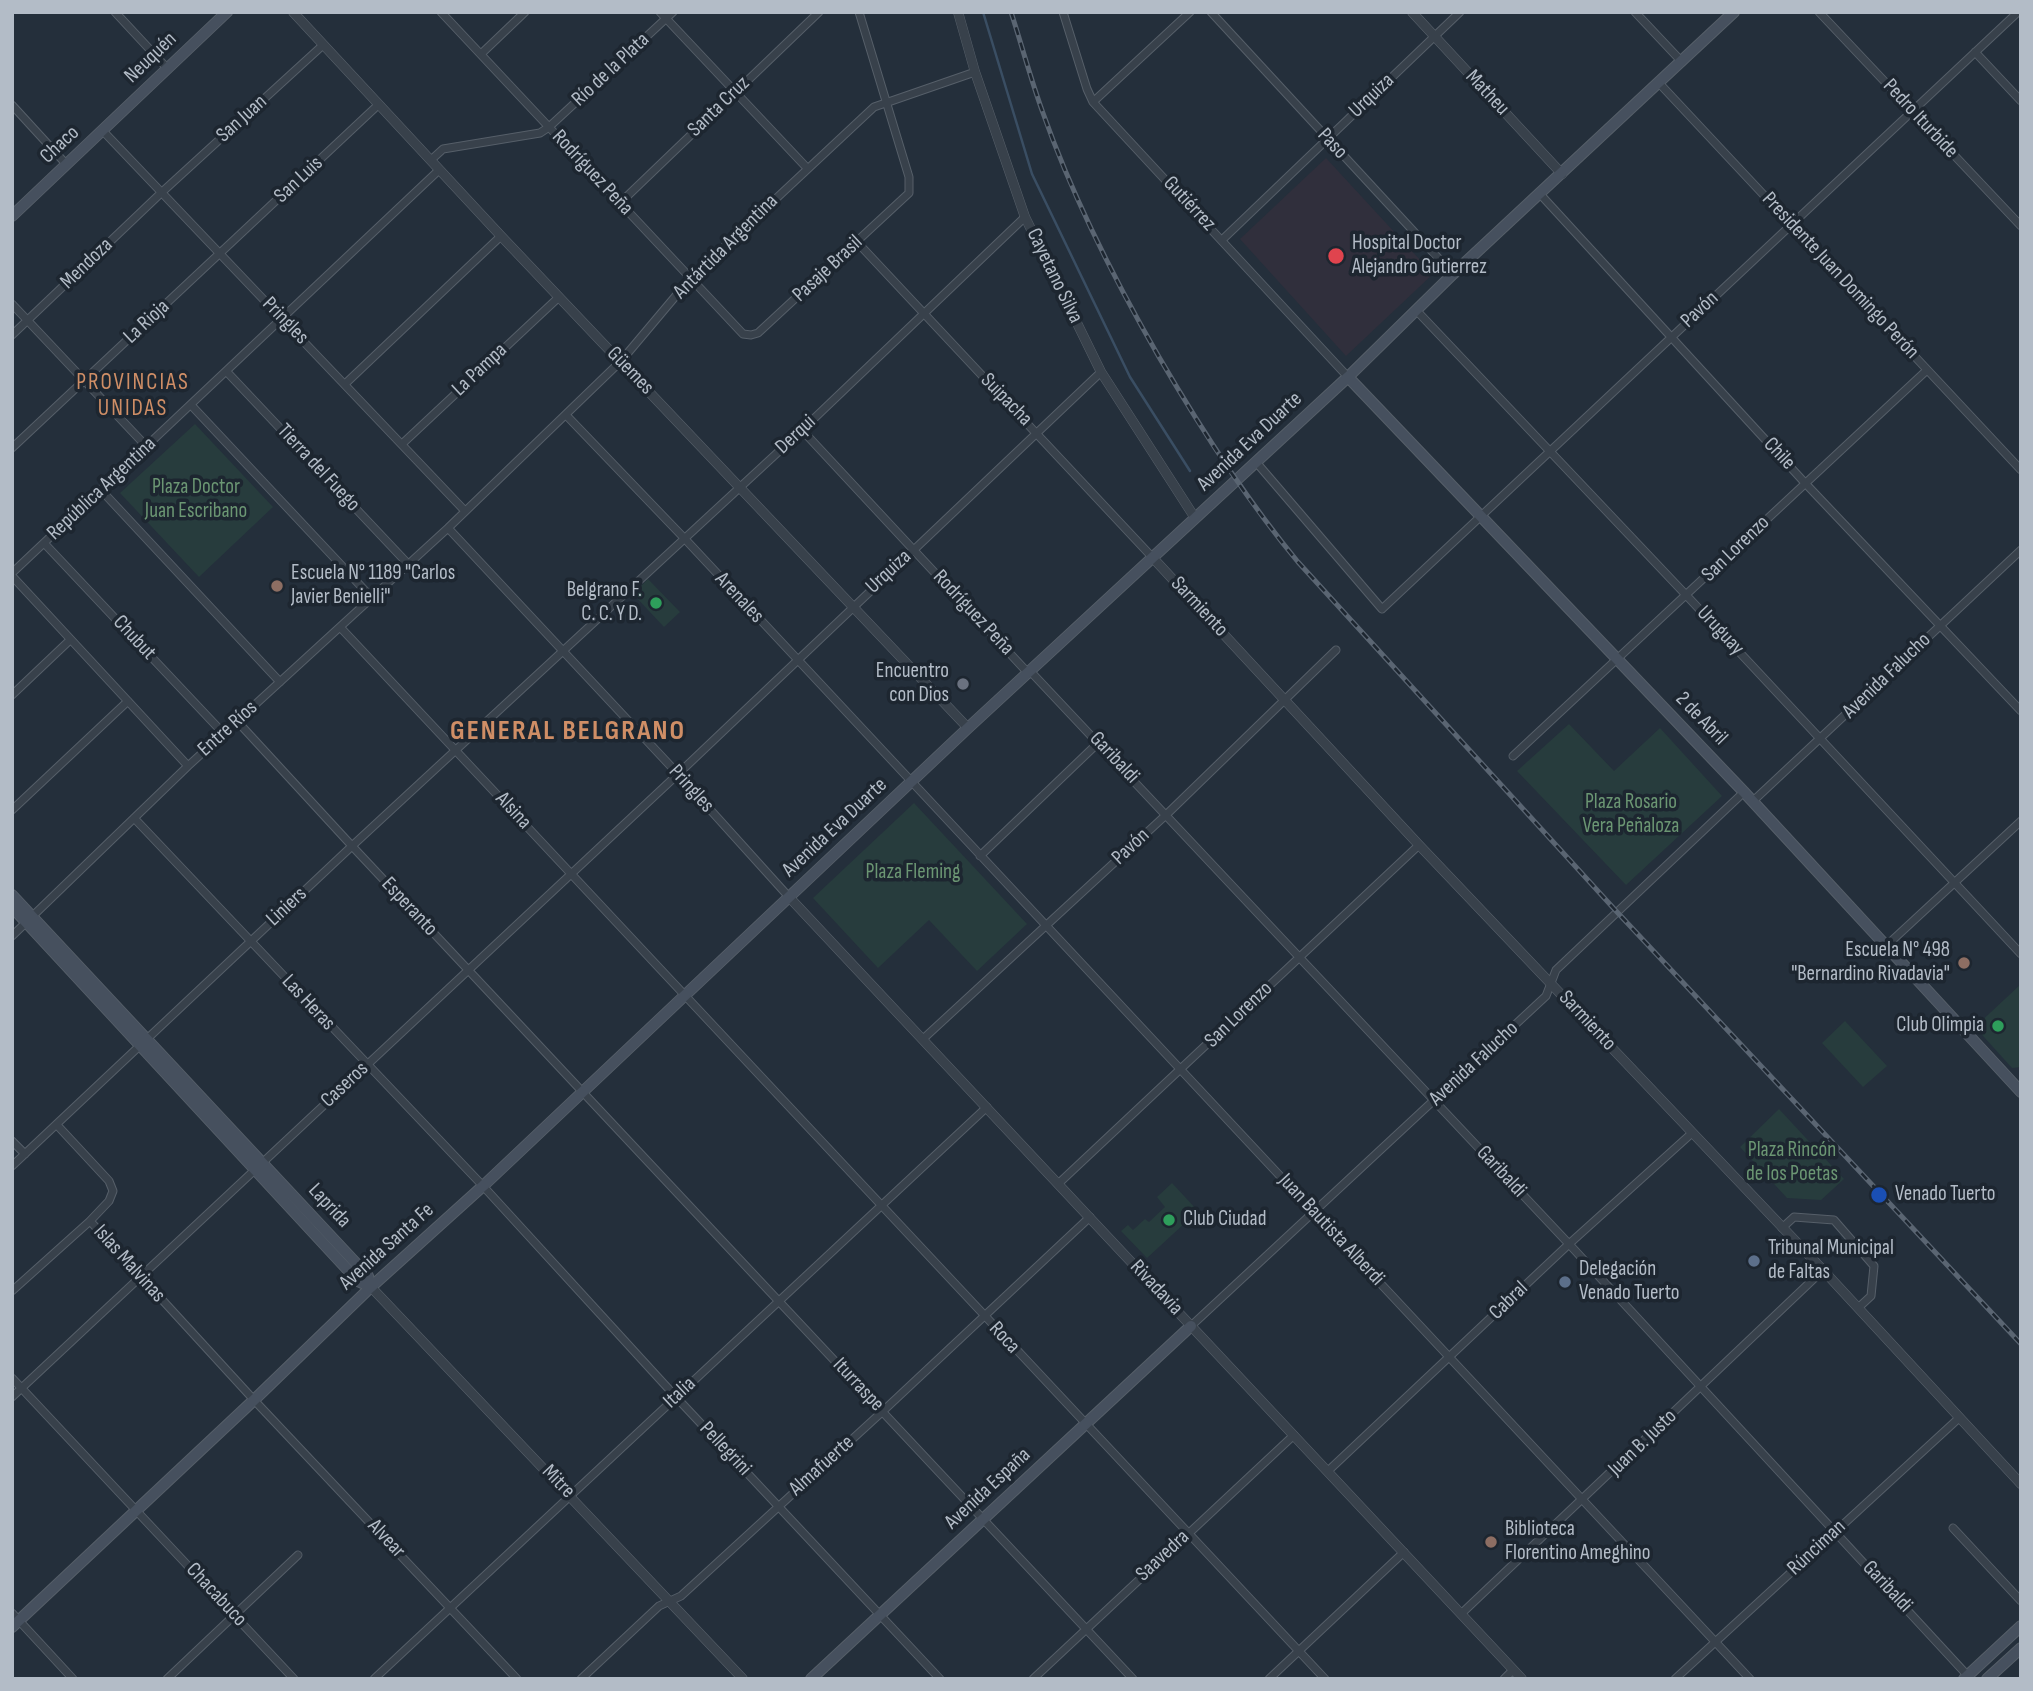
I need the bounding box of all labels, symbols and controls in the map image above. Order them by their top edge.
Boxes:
street label: Neuquén [120,27,182,89]
street label: Río de la Plata [567,28,655,112]
street label: Matheu [1460,65,1514,121]
street label: Urquiza [1344,68,1400,124]
street label: Santa Cruz [683,71,755,143]
street label: Pedro Iturbide [1877,74,1963,164]
street label: San Juan [211,90,273,148]
street label: Chaco [35,121,85,169]
street label: Paso [1312,123,1352,165]
street label: Rodríguez Peña [546,125,638,221]
street label: San Luis [269,151,329,209]
street label: Gutiérrez [1157,171,1221,237]
street label: Presidente Juan Domingo Perón [1756,187,1924,365]
street label: Antártida Argentina [668,189,784,305]
street label: Cayetano Silva [1020,225,1088,327]
street label: Pasaje Brasil [788,230,868,308]
place label: Hospital Doctor Alejandro Gutierrez [1352,231,1487,281]
street label: Mendoza [56,233,118,295]
marker: Hospital Doctor Alejandro Gutierrez [1326,246,1346,266]
street label: Pavón [1676,286,1724,334]
street label: Pringles [256,292,314,350]
street label: La Rioja [119,295,175,349]
street label: La Pampa [447,338,513,402]
street label: Güemes [601,342,659,400]
street label: Suipacha [975,368,1037,432]
district label: PROVINCIAS UNIDAS [77,369,189,423]
street label: Avenida Eva Duarte [1192,387,1308,497]
street label: Derqui [771,410,821,460]
street label: Tierra del Fuego [271,419,365,517]
street label: República Argentina [42,432,162,546]
street label: Chile [1758,432,1800,476]
park label: Plaza Doctor Juan Escribano [145,475,247,525]
street label: San Lorenzo [1697,511,1775,587]
street label: Urquiza [861,545,917,599]
place label: Escuela N° 1189 "Carlos Javier Benielli" [291,561,455,611]
street label: Rodríguez Peña [927,565,1019,661]
street label: Arenales [709,567,769,629]
street label: Sarmiento [1165,572,1233,642]
marker: Escuela N° 1189 "Carlos Javier Benielli" [269,578,285,594]
place label: Belgrano F. C. C. Y D. [567,578,642,628]
marker: Belgrano F. C. C. Y D. [648,595,664,611]
street label: Uruguay [1691,601,1749,661]
street label: Chubut [107,610,161,666]
street label: Avenida Falucho [1838,628,1936,724]
place label: Encuentro con Dios [876,659,949,709]
marker: Encuentro con Dios [955,676,971,692]
street label: 2 de Abril [1670,687,1732,751]
street label: Entre Ríos [193,696,263,762]
district label: GENERAL BELGRANO [452,715,684,749]
street label: Garibaldi [1084,727,1144,789]
street label: Pringles [663,760,719,818]
street label: Avenida Eva Duarte [777,773,893,883]
street label: Alsina [490,787,536,835]
park label: Plaza Rosario Vera Peñaloza [1583,790,1679,840]
street label: Pavón [1107,823,1155,871]
park label: Plaza Fleming [866,860,960,886]
street label: Esperanto [376,872,442,942]
street label: Liniers [261,882,313,932]
place label: Escuela N° 498 "Bernardino Rivadavia" [1791,938,1950,988]
marker: Escuela N° 498 "Bernardino Rivadavia" [1956,955,1972,971]
street label: Las Heras [276,970,340,1036]
street label: San Lorenzo [1200,977,1278,1053]
street label: Sarmiento [1553,986,1621,1056]
place label: Club Olimpia [1896,1013,1984,1039]
street label: Avenida Falucho [1424,1016,1524,1112]
marker: Club Olimpia [1990,1018,2006,1034]
street label: Caseros [316,1057,374,1113]
park label: Plaza Rincón de los Poetas [1746,1138,1838,1188]
street label: Garibaldi [1471,1141,1531,1203]
street label: Juan Bautista Alberdi [1273,1169,1389,1291]
street label: Laprida [302,1179,356,1233]
place label: Venado Tuerto [1895,1182,1996,1208]
marker: Venado Tuerto [1869,1185,1889,1205]
street label: Avenida Santa Fe [335,1198,439,1296]
place label: Club Ciudad [1183,1207,1266,1233]
marker: Club Ciudad [1161,1212,1177,1228]
street label: Islas Malvinas [88,1220,170,1308]
place label: Tribunal Municipal de Faltas [1768,1236,1894,1286]
marker: Tribunal Municipal de Faltas [1746,1253,1762,1269]
street label: Rivadavia [1124,1255,1188,1321]
place label: Delegación Venado Tuerto [1579,1257,1680,1307]
marker: Delegación Venado Tuerto [1557,1274,1573,1290]
street label: Cabral [1484,1277,1534,1325]
street label: Roca [983,1317,1025,1359]
street label: Iturraspe [827,1353,889,1417]
street label: Italia [659,1372,701,1414]
street label: Juan B. Justo [1604,1404,1682,1482]
street label: Pellegrini [694,1417,756,1481]
street label: Almafuerte [784,1430,860,1502]
street label: Avenida España [940,1443,1036,1535]
street label: Mitre [536,1460,580,1504]
street label: Alvear [362,1514,410,1564]
street label: Rúnciman [1783,1515,1851,1581]
place label: Biblioteca Florentino Ameghino [1505,1517,1651,1567]
street label: Saavedra [1131,1525,1195,1587]
marker: Biblioteca Florentino Ameghino [1483,1534,1499,1550]
street label: Garibaldi [1857,1556,1917,1618]
street label: Chacabuco [180,1558,252,1632]

